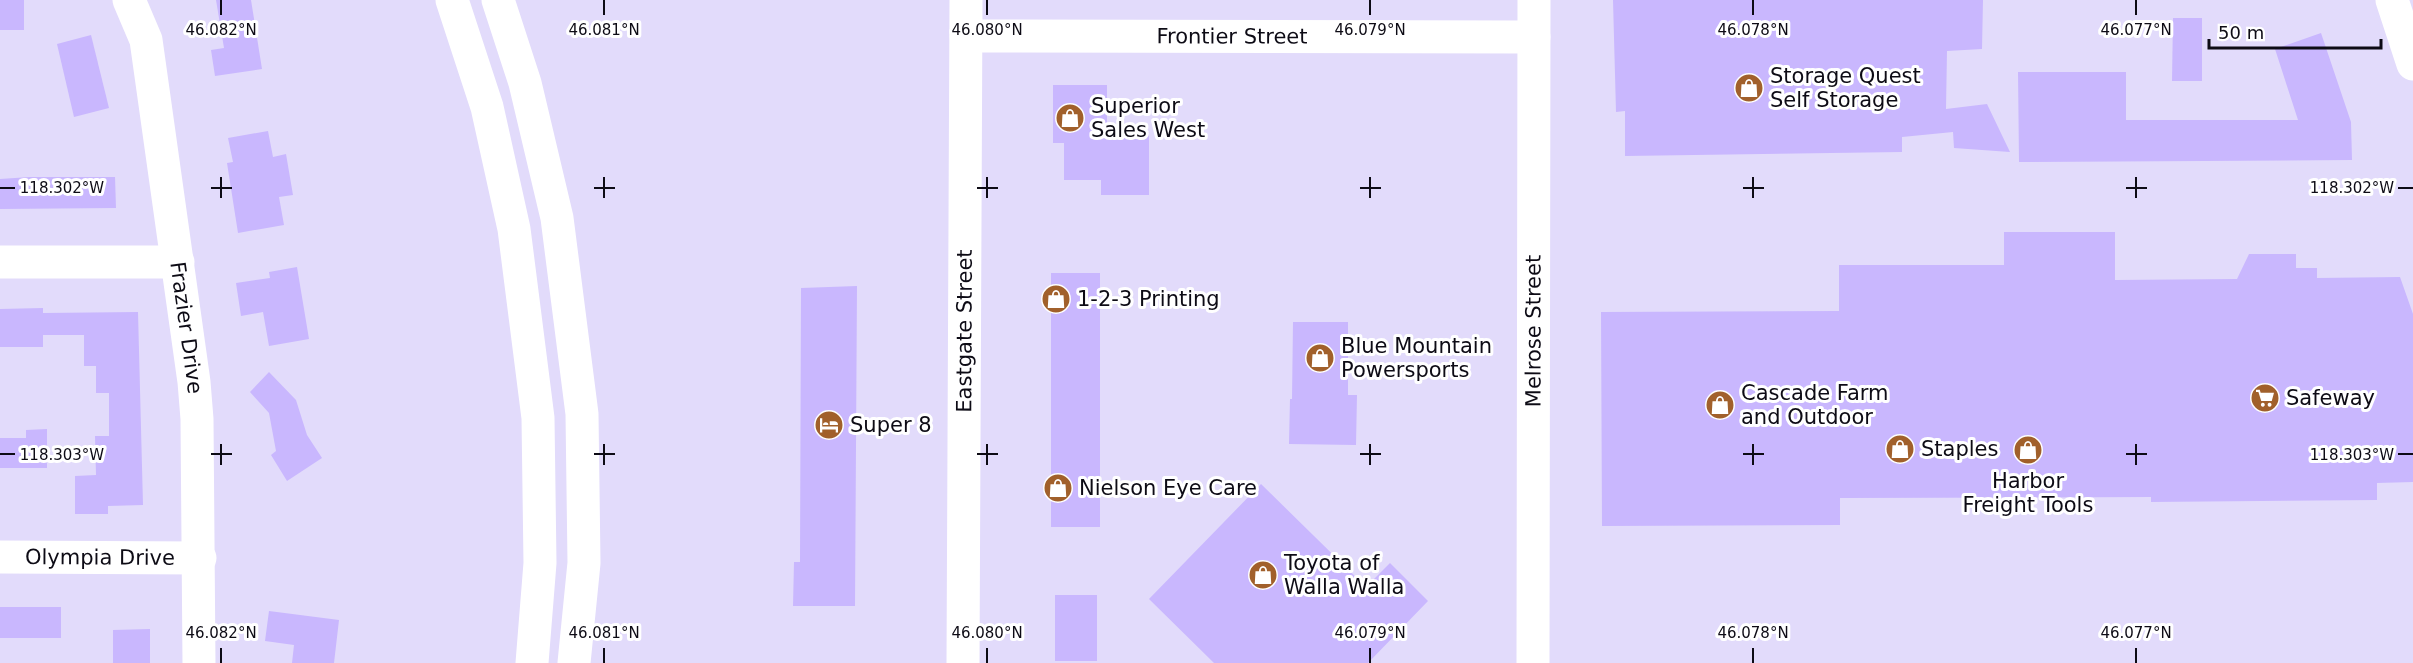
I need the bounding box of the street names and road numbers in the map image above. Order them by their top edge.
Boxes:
street label: Frontier Street [1156,24,1308,49]
street label: Eastgate Street [952,249,977,413]
street label: Melrose Street [1521,255,1546,407]
street label: Frazier Drive [165,260,207,395]
street label: Olympia Drive [25,545,175,570]

